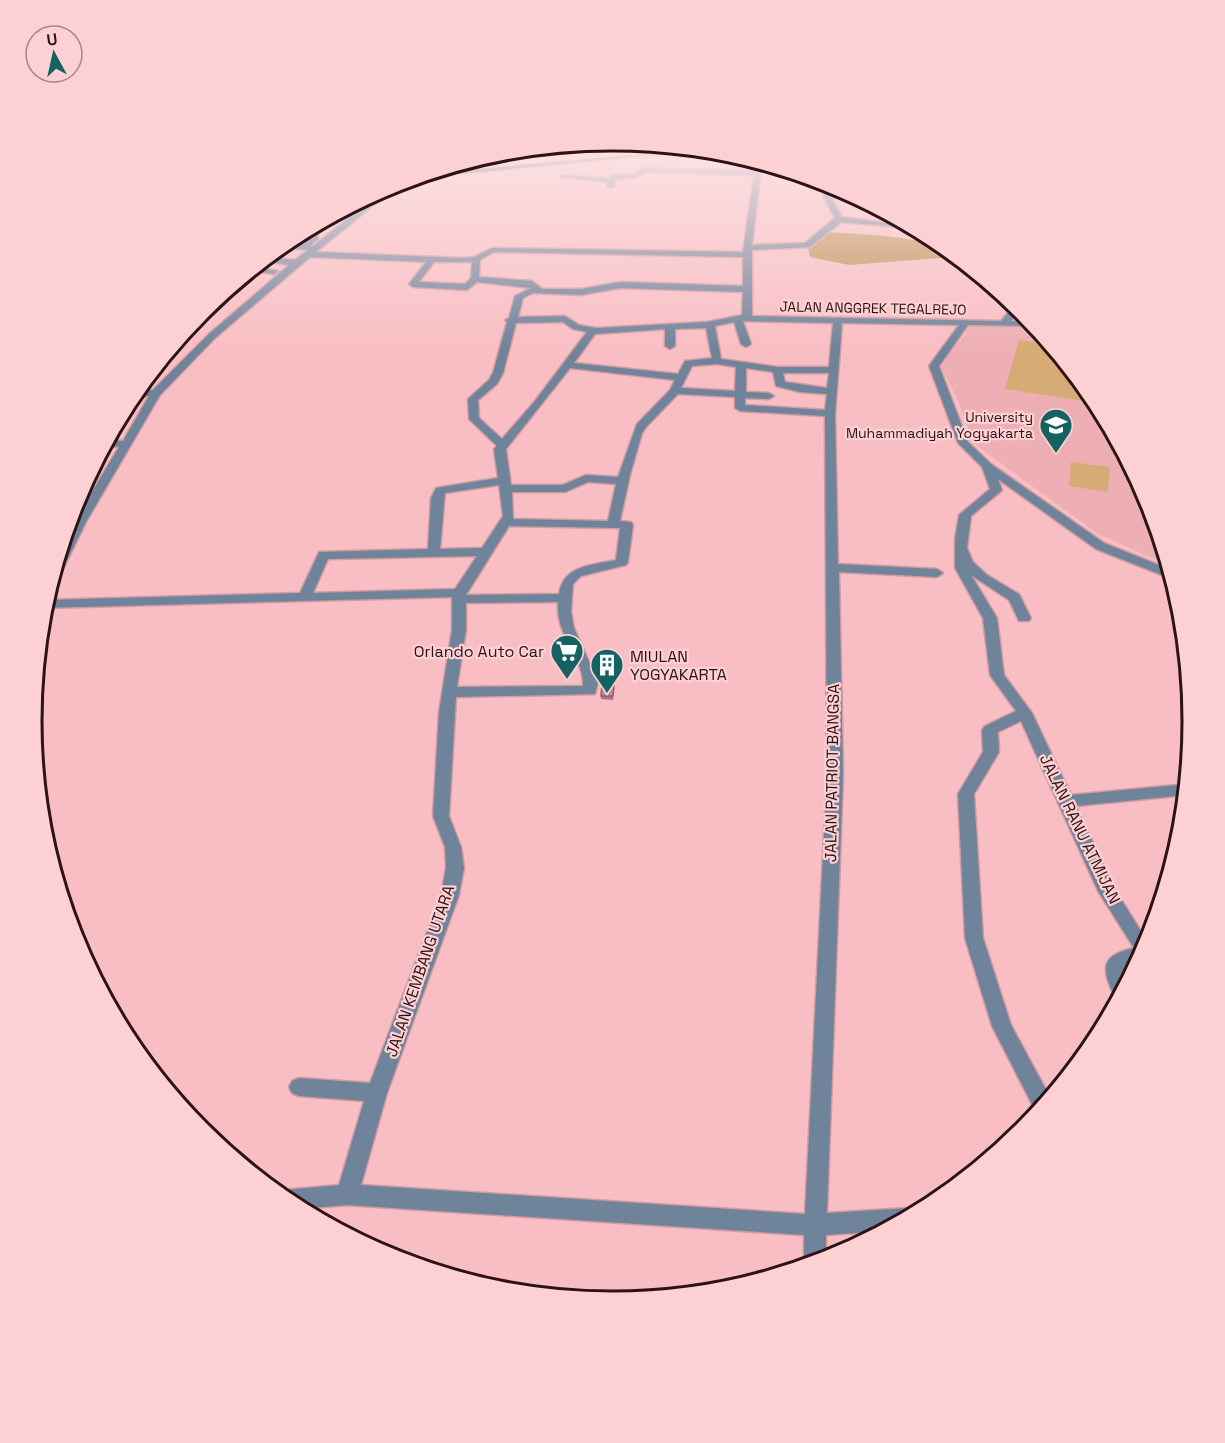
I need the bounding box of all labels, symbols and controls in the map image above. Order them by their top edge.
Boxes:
north arrow [24,24,84,84]
text: U [45,28,59,51]
street label: JALAN ANGGREK TEGALREJO [779,297,967,319]
school or university icon: University Muhammadiyah Yogyakarta [1038,407,1074,454]
place label: University Muhammadiyah Yogyakarta [846,408,1033,442]
supermarket icon: Orlando Auto Car [549,633,585,680]
place label: Orlando Auto Car [414,641,544,662]
place label: MIULAN YOGYAKARTA [630,646,727,685]
building icon: MIULAN YOGYAKARTA [589,647,625,694]
street label: JALAN PATRIOT BANGSA [820,684,844,862]
street label: JALAN RANU ATMIJAN [1035,751,1125,907]
street label: JALAN KEMBANG UTARA [381,882,459,1060]

